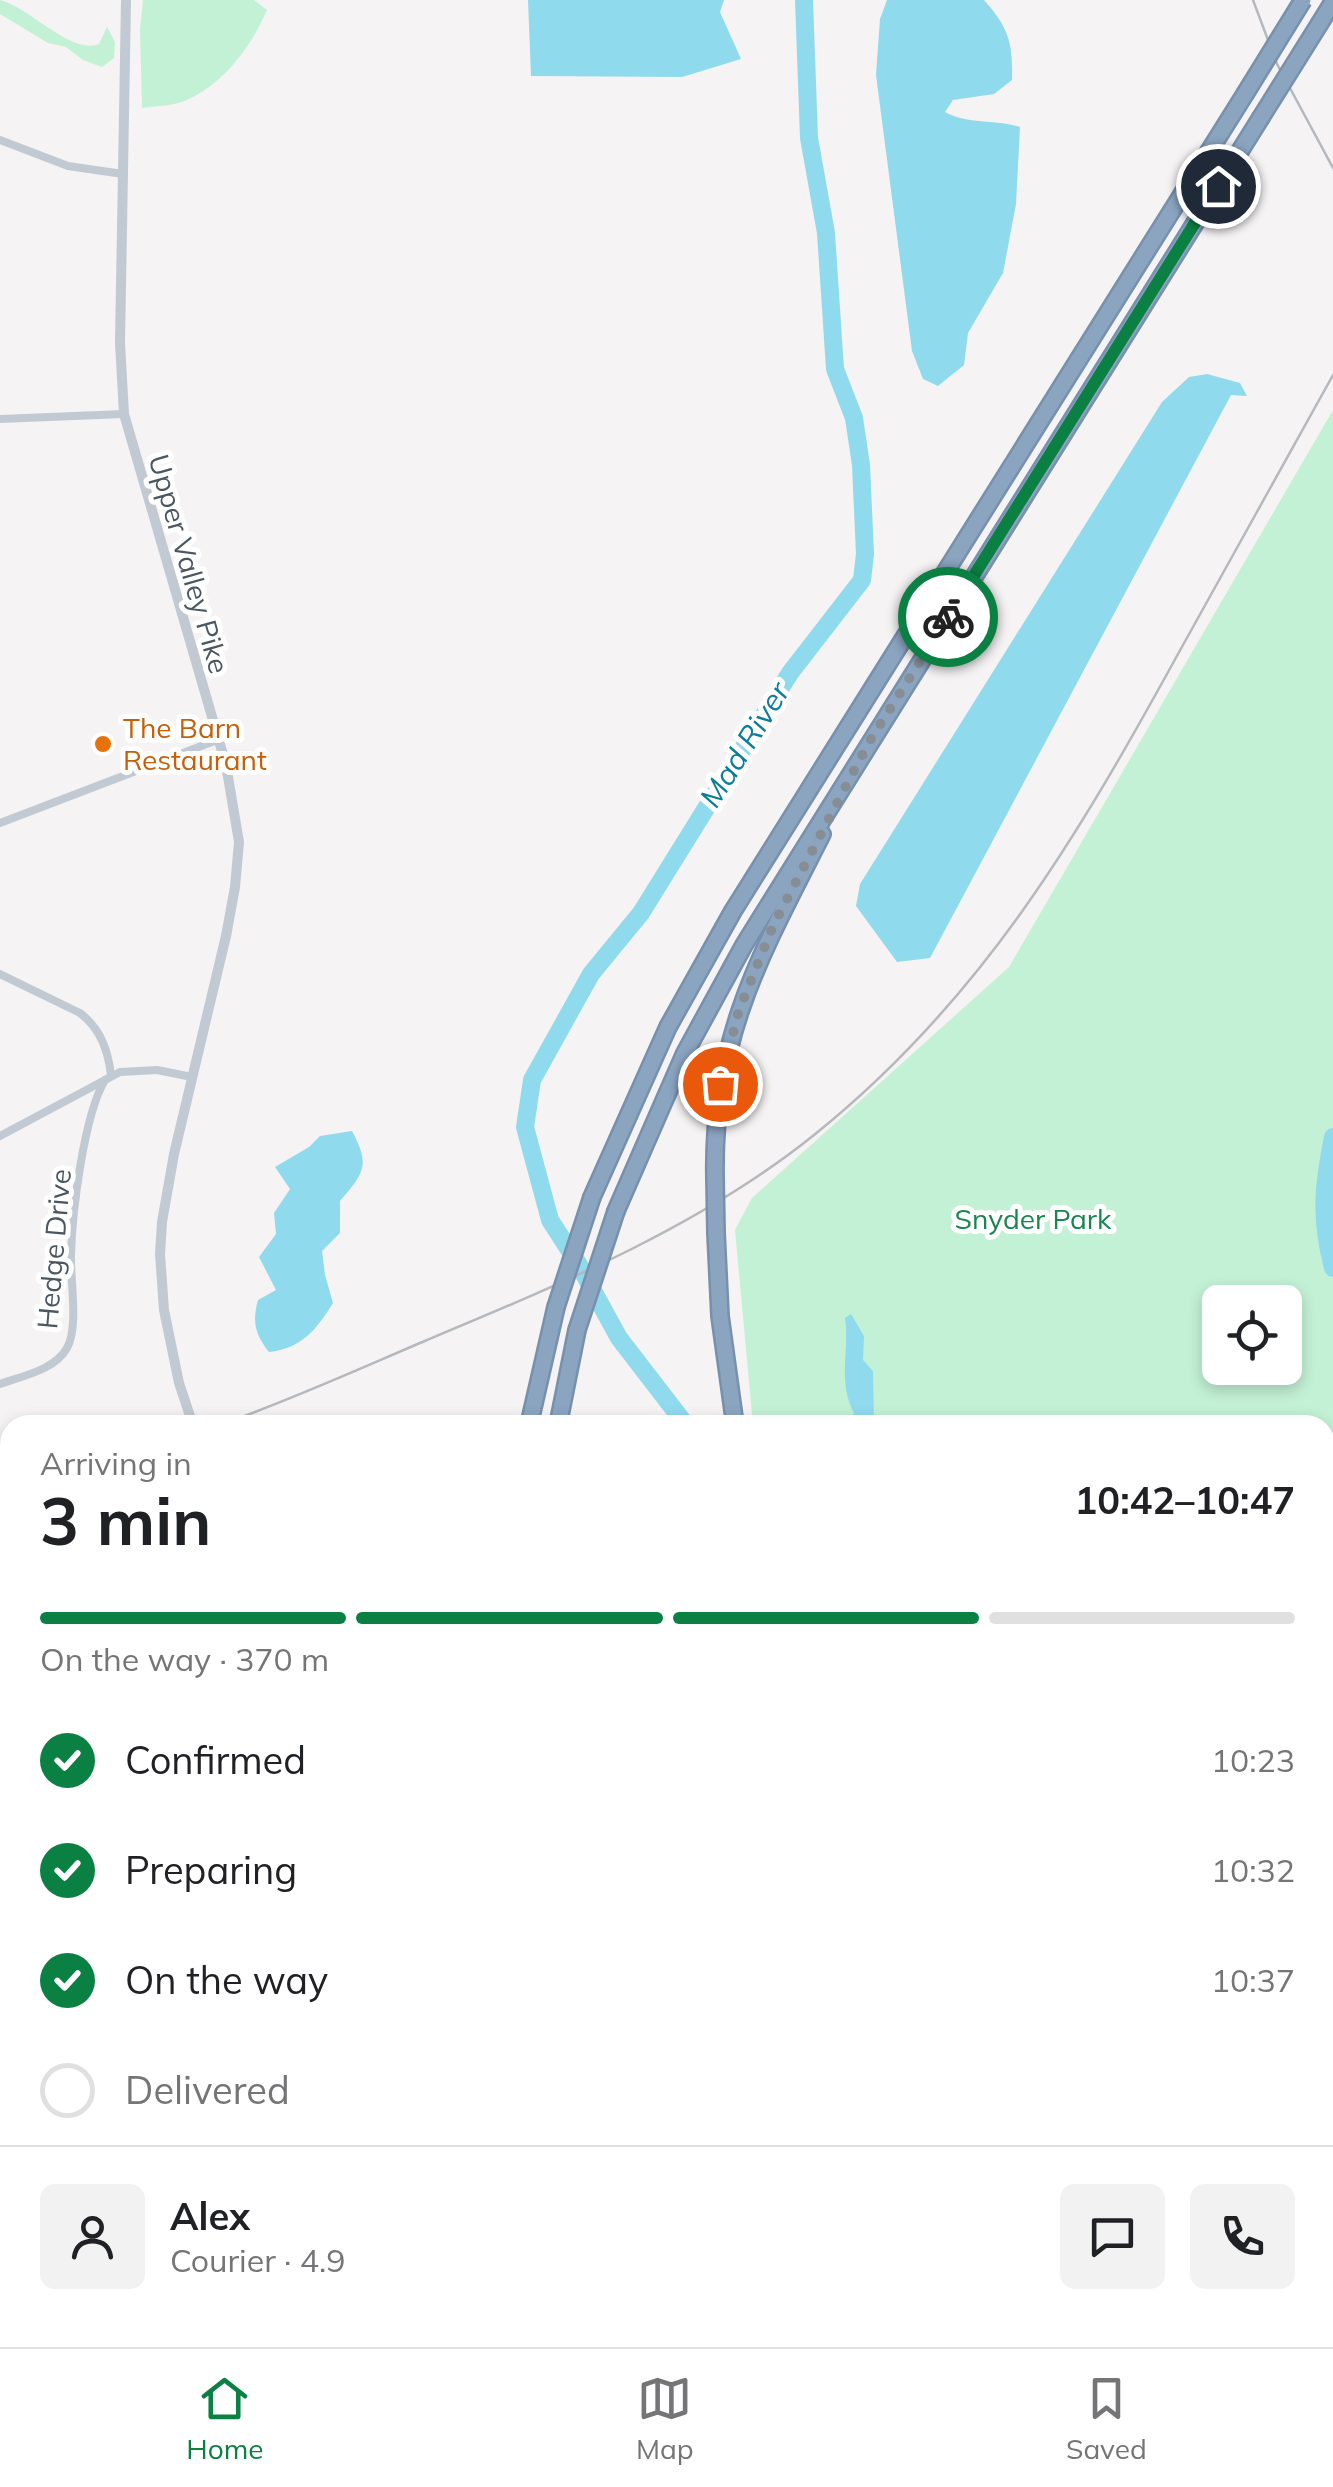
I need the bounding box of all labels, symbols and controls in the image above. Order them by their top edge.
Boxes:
pin [1176,144,1261,229]
icon: home [1191,159,1246,214]
street label: Upper Valley Pike [141,450,237,677]
courier [898,567,998,667]
icon: bike [921,590,976,645]
water label: Mad River [691,674,798,814]
place label: The Barn Restaurant [123,710,267,777]
marker: The Barn Restaurant [92,733,114,755]
pin [678,1042,763,1127]
icon: bag [693,1057,748,1112]
street label: Hedge Drive [29,1167,78,1330]
park label: Snyder Park [955,1201,1112,1236]
map controls [1202,1285,1302,1385]
button: locate [1202,1285,1302,1385]
text: Arriving in [40,1443,192,1483]
text: 10:42–10:47 [1075,1476,1295,1524]
text: 3 min [40,1480,211,1561]
text: On the way · 370 m [40,1639,329,1679]
icon: check [40,1733,95,1788]
text: Confirmed [125,1736,306,1784]
text: 10:23 [1211,1740,1295,1780]
icon: check [40,1843,95,1898]
text: Preparing [125,1846,297,1894]
text: 10:32 [1211,1850,1295,1890]
icon: check [40,1953,95,2008]
text: On the way [125,1956,328,2004]
text: 10:37 [1211,1960,1295,2000]
text: Delivered [125,2066,290,2114]
button: person [40,2184,145,2289]
button: chat [1060,2184,1165,2289]
button: phone [1190,2184,1295,2289]
text: Alex [170,2192,250,2240]
text: Courier · 4.9 [170,2240,346,2280]
tab: Home [186,2371,263,2466]
tab: Map [636,2371,694,2466]
tab: Saved [1066,2371,1147,2466]

